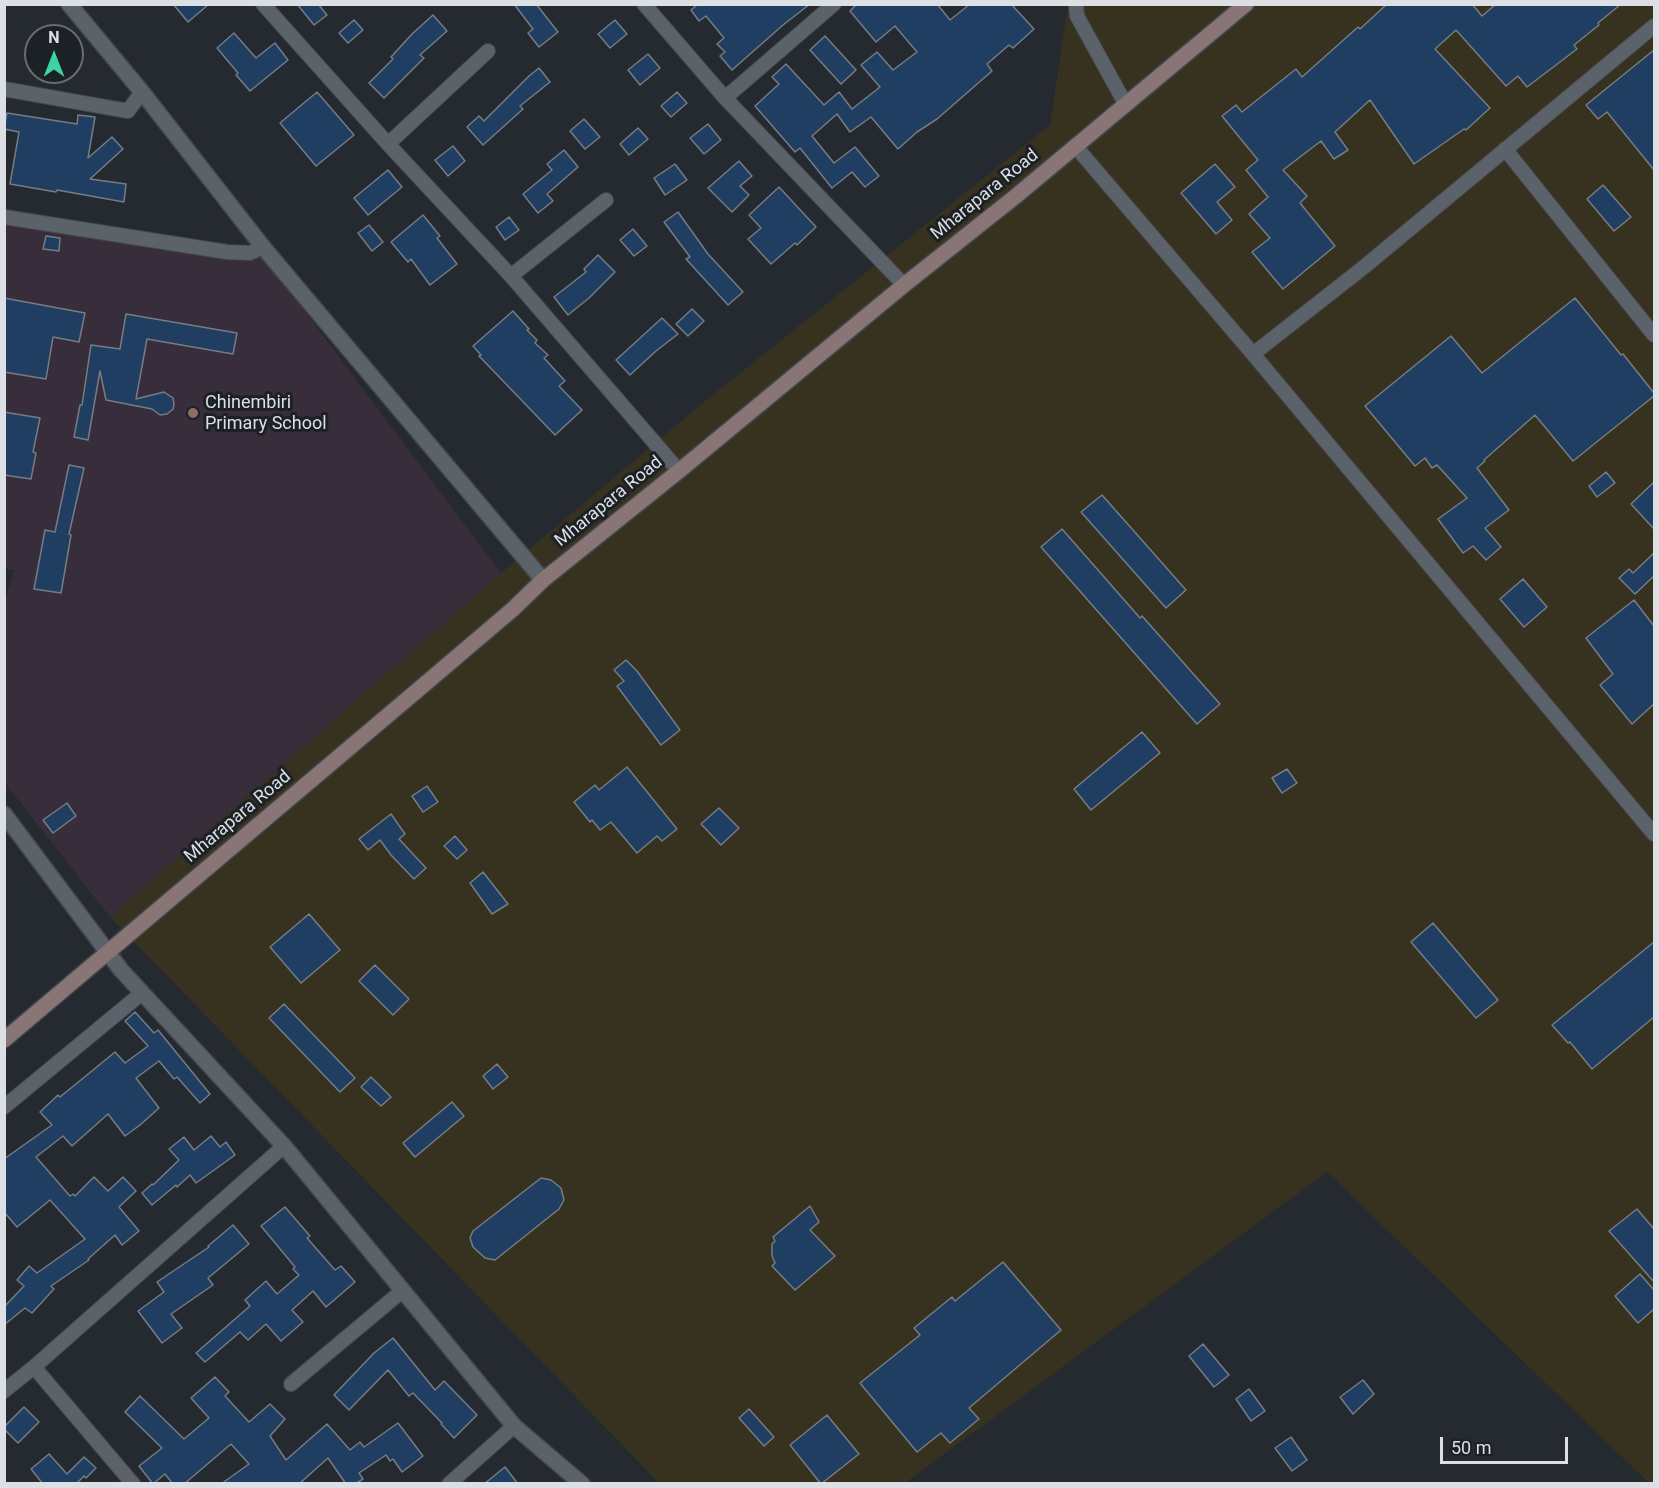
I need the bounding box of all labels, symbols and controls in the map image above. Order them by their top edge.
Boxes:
north arrow [24,24,84,84]
text: N [48,28,60,47]
street label: Mharapara Road [927,145,1043,245]
place label: Chinembiri Primary School [205,392,327,434]
marker: Chinembiri Primary School [186,406,200,420]
street label: Mharapara Road [551,452,667,552]
street label: Mharapara Road [180,766,296,868]
scale bar [1443,1425,1570,1463]
text: 50 m [1451,1437,1491,1458]

